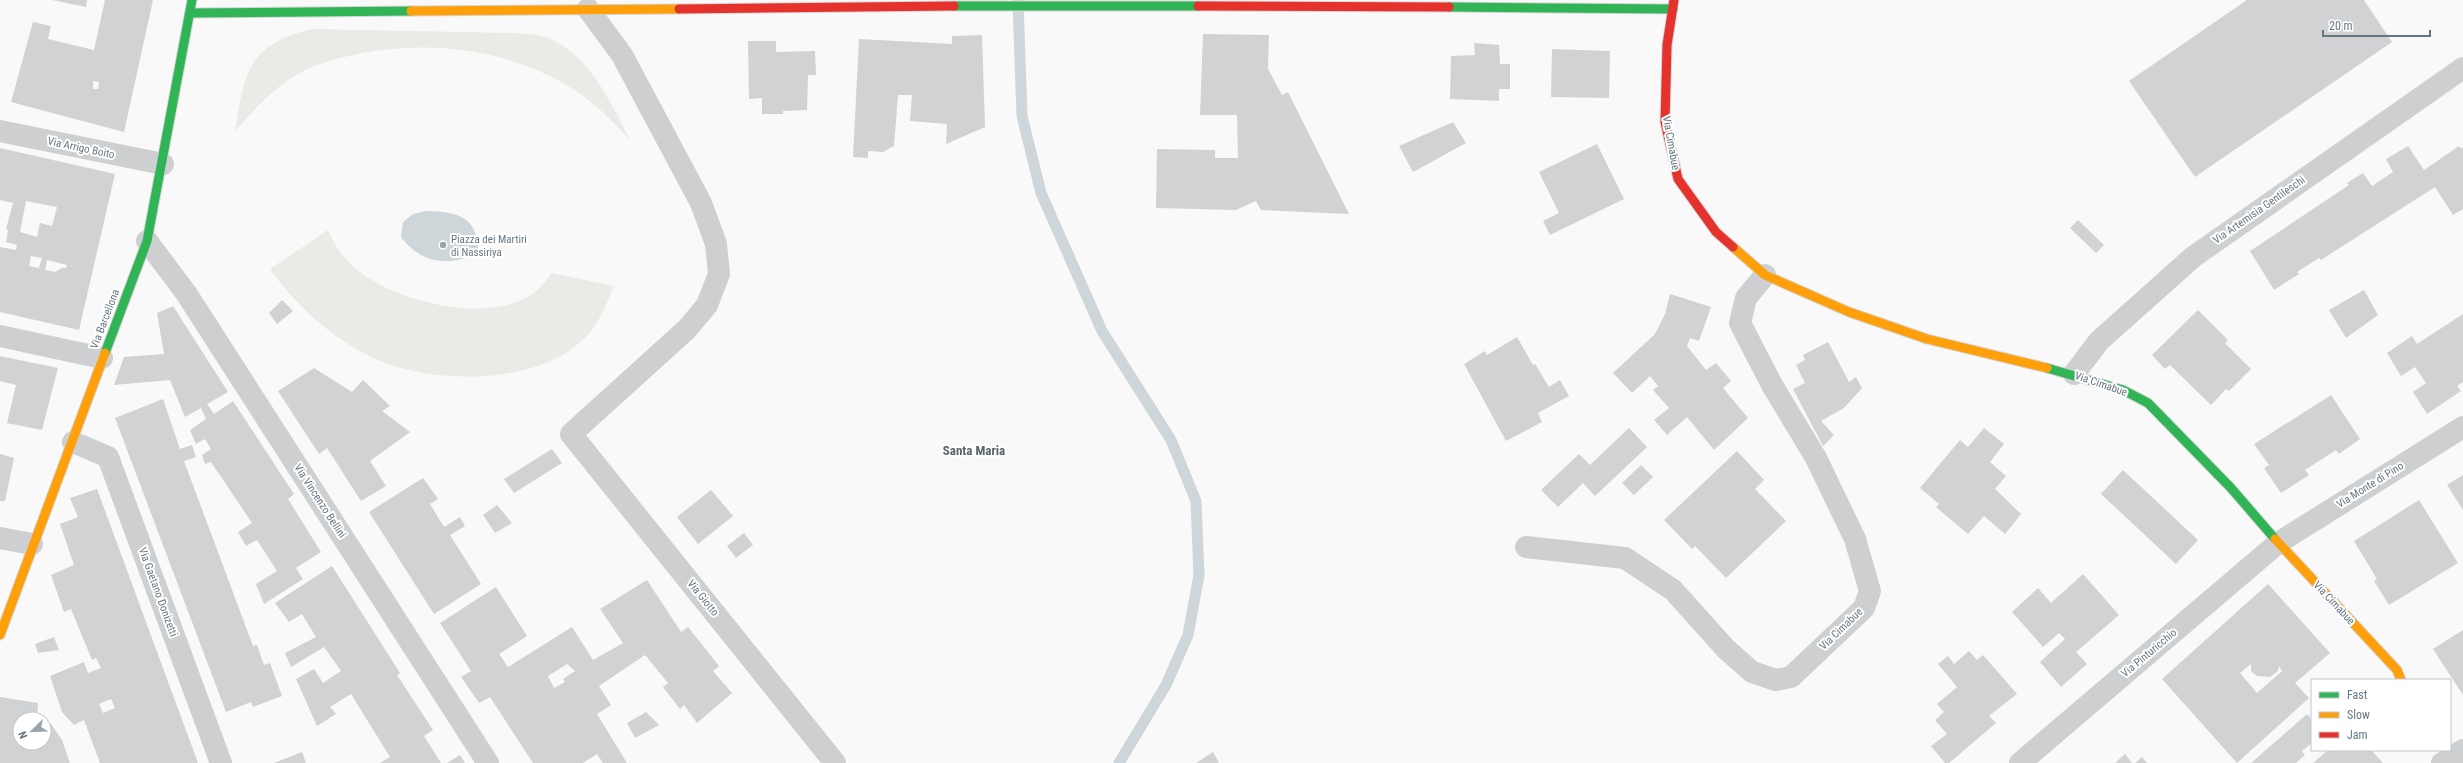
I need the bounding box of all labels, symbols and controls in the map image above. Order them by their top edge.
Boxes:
scale bar [2323,12,2430,38]
text: 20 m [2329,19,2353,33]
street label: Via Cimabue [1660,115,1682,171]
street label: Via Arrigo Boito [46,135,116,162]
street label: Via Artemisia Gentileschi [2210,173,2308,247]
place label: Piazza dei Martiri di Nassiriya [451,233,527,259]
marker: Piazza dei Martiri di Nassiriya [438,240,448,250]
street label: Via Barcellona [88,288,122,350]
street label: Via Cimabue [2073,369,2129,399]
district label: Santa Maria [943,443,1005,458]
street label: Via Monte di Pino [2334,459,2406,511]
street label: Via Vincenzo Bellini [291,462,349,540]
street label: Via Gaetano Donizetti [136,546,180,638]
street label: Via Giotto [684,577,722,619]
street label: Via Cimabue [2311,579,2357,627]
street label: Via Cimabue [1817,605,1865,653]
street label: Via Pinturicchio [2119,626,2180,680]
legend [2311,679,2451,751]
text: Fast [2347,688,2368,702]
text: Slow [2347,708,2370,722]
north arrow [12,711,52,751]
text: Jam [2347,728,2368,742]
text: N [16,729,31,740]

